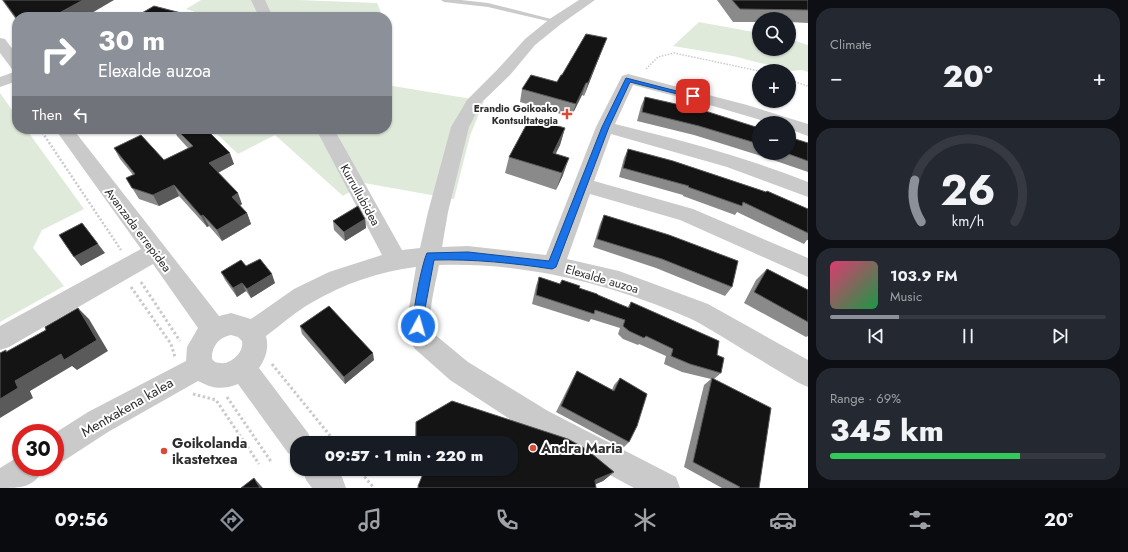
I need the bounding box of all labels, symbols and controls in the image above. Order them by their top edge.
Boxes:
map controls [752,12,796,160]
button: search [752,12,796,56]
text: 30 m [98,20,165,61]
icon: right [32,28,84,80]
text: Climate [830,35,871,54]
text: 20° [943,55,993,98]
text: Elexalde auzoa [98,58,211,84]
text: − [830,61,843,93]
text: + [1092,61,1106,93]
button: + [752,64,796,108]
pin [676,79,710,113]
icon: arrive [682,85,704,107]
place label: Erandio Goikoako Kontsultategia [474,101,558,128]
text: Then [32,104,62,126]
icon: left [70,104,92,126]
marker: Erandio Goikoako Kontsultategia [561,108,573,120]
button: − [752,116,796,160]
text: 26 [940,160,996,221]
street label: Kurrullubidea [336,161,384,229]
street label: Avanzada errepidea [100,184,176,276]
text: km/h [952,211,984,231]
street label: Elexalde auzoa [563,260,641,298]
text: 103.9 FM [890,265,958,287]
text: Music [890,287,922,306]
position arrow [397,305,439,347]
icon: previous [865,325,887,347]
icon: pause [957,325,979,347]
icon: next [1049,325,1071,347]
street label: Mentxakena kalea [77,372,177,442]
text: Range · 69% [830,389,901,408]
text: 345 km [830,409,944,452]
speed limit sign: 30 [12,424,64,476]
place label: Goikolanda ikastetxea [172,433,247,469]
place label: Andra Maria [540,438,623,458]
marker: Andra Maria [528,443,538,453]
text: 09:57 · 1 min · 220 m [325,445,483,467]
marker: Goikolanda ikastetxea [159,446,169,456]
icon: directions [218,506,246,534]
icon: music [356,506,384,534]
icon: phone [493,506,521,534]
icon: climate [631,506,659,534]
icon: car [769,506,797,534]
icon: filters [906,506,934,534]
text: 09:56 [55,507,108,533]
text: 20° [1044,507,1073,533]

